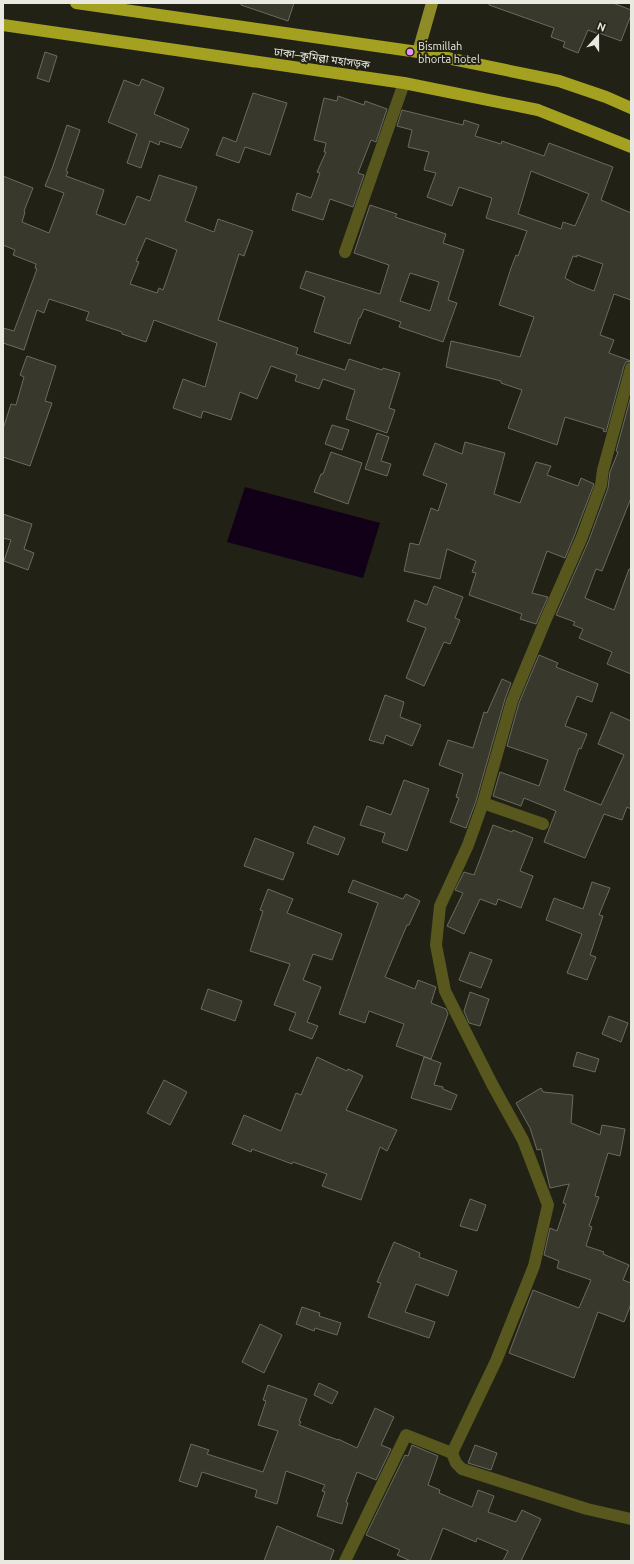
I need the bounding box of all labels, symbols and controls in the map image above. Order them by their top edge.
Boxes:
north arrow [578,16,618,56]
text: N [596,20,608,34]
place label: Bismillah bhorta hotel [418,40,480,65]
street label: ঢাকা–কুমিল্লা মহাসড়ক [272,45,371,72]
marker: Bismillah bhorta hotel [405,47,415,57]

